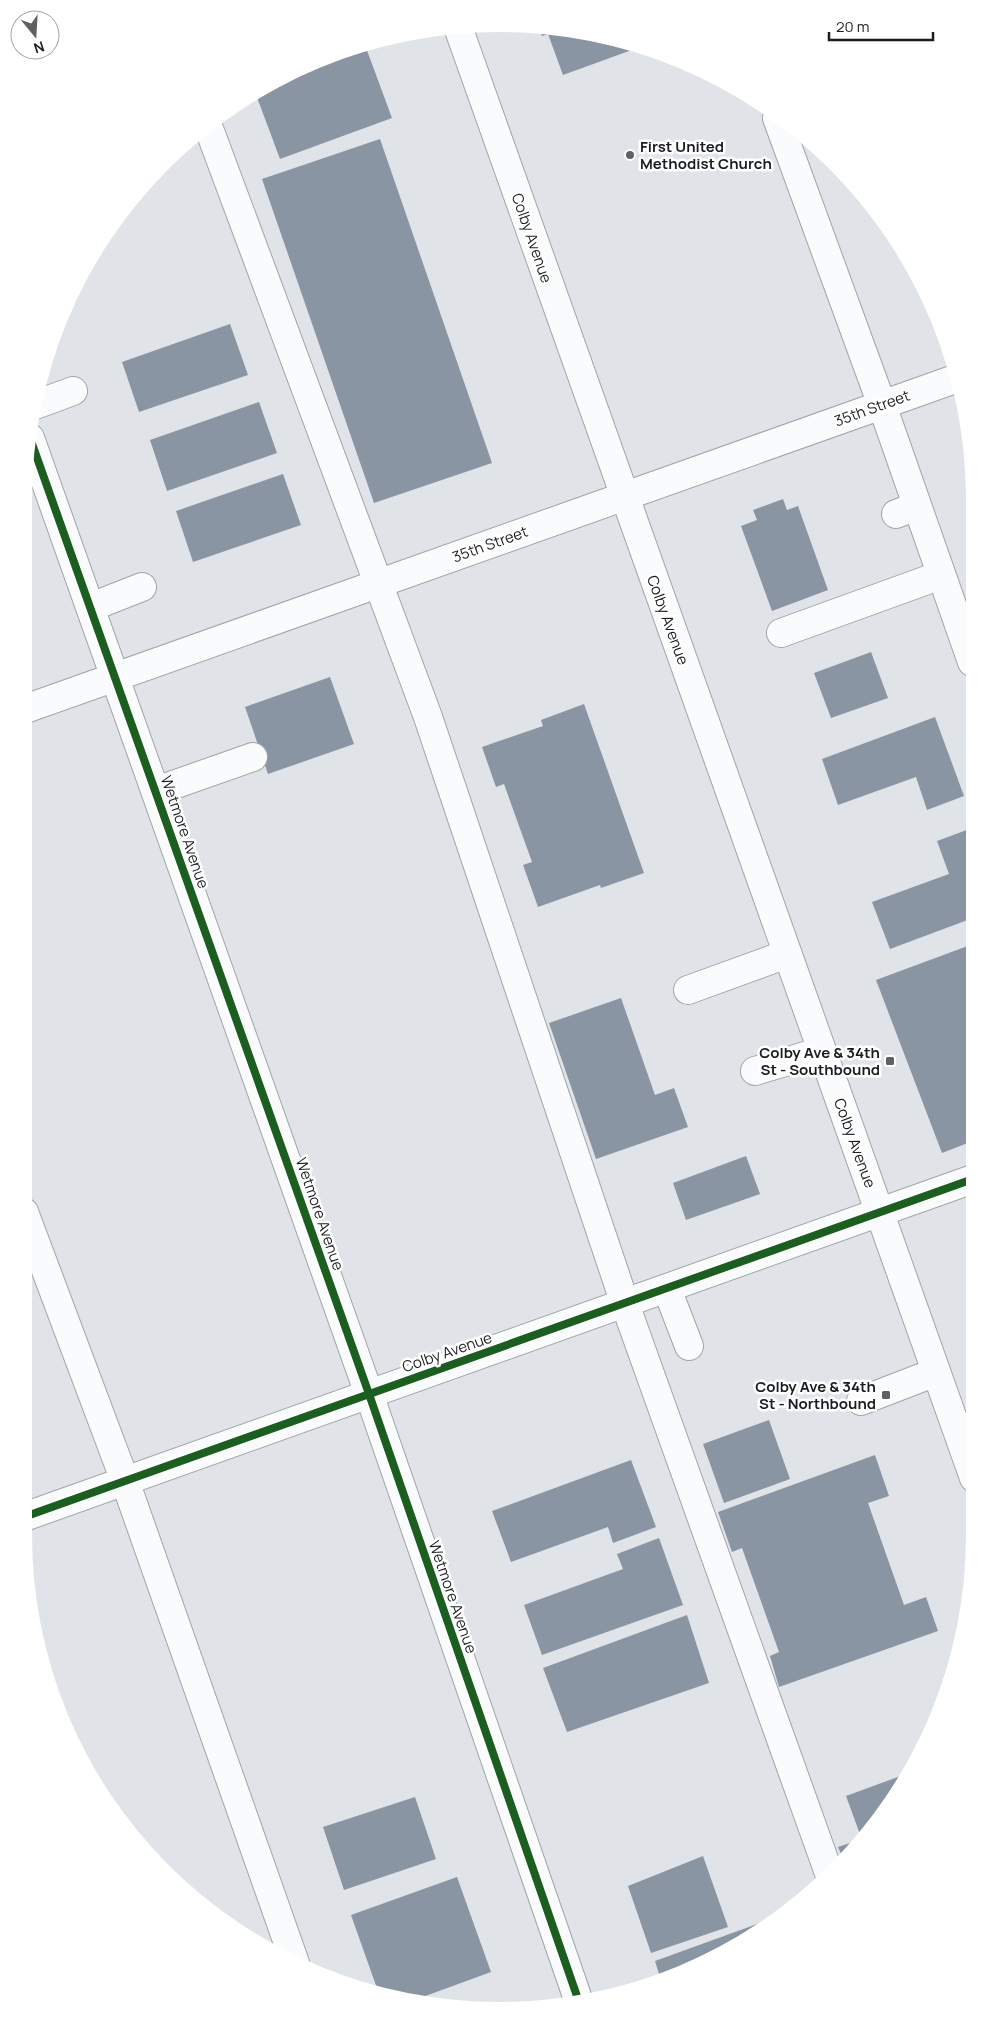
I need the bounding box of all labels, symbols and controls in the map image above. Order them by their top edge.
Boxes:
north arrow [10,10,60,60]
scale bar [829,10,933,42]
text: 20 m [836,16,869,37]
text: N [31,37,47,58]
place label: First United Methodist Church [640,136,772,174]
marker: First United Methodist Church [624,149,636,161]
street label: Colby Avenue [507,190,557,286]
street label: 35th Street [831,385,913,431]
street label: 35th Street [449,521,531,567]
street label: Colby Avenue [642,572,694,668]
street label: Wetmore Avenue [156,773,214,891]
place label: Colby Ave & 34th St - Southbound [759,1042,880,1080]
marker: Colby Ave & 34th St - Southbound [884,1055,896,1067]
street label: Colby Avenue [829,1095,881,1191]
street label: Wetmore Avenue [291,1155,349,1273]
street label: Colby Avenue [399,1327,495,1377]
place label: Colby Ave & 34th St - Northbound [755,1376,876,1414]
marker: Colby Ave & 34th St - Northbound [880,1389,892,1401]
street label: Wetmore Avenue [424,1538,482,1656]

